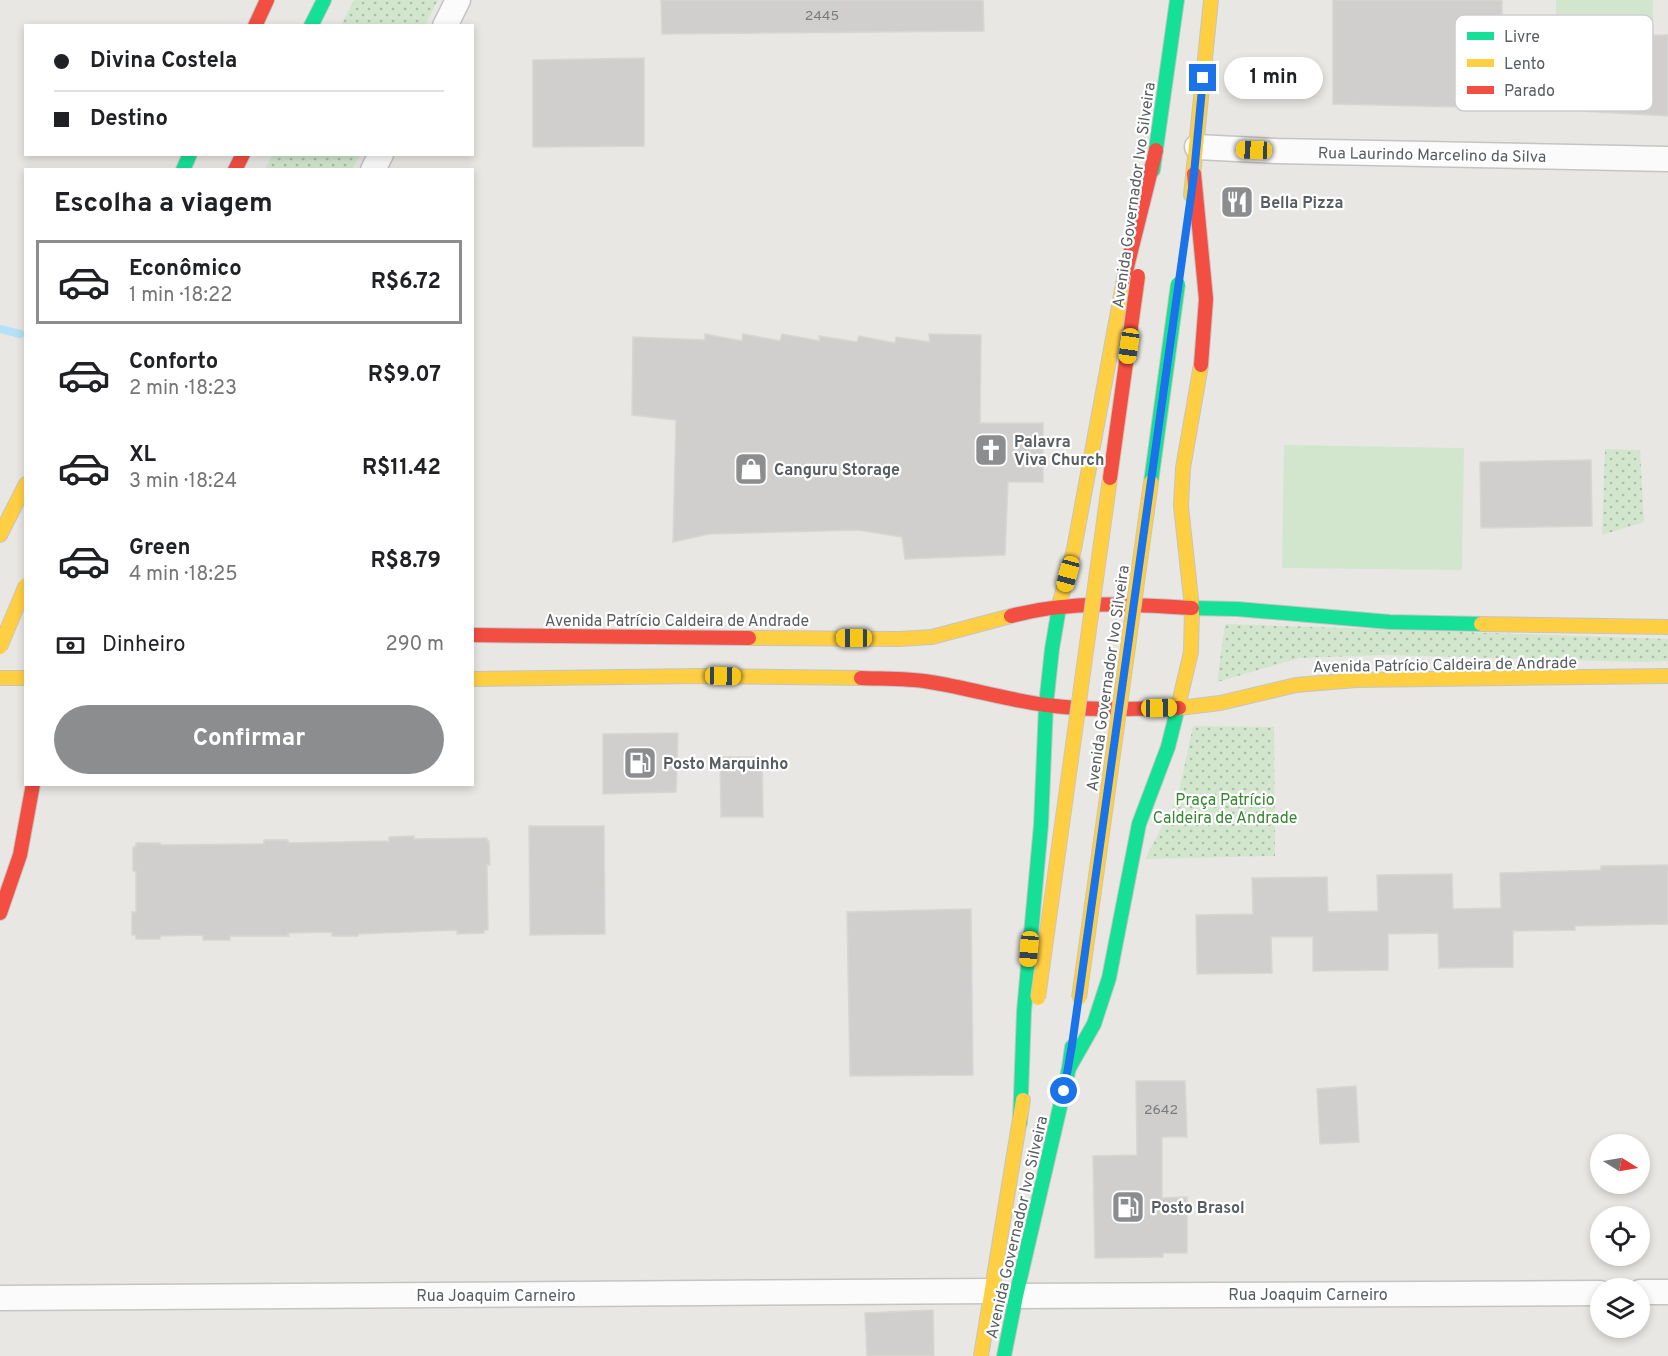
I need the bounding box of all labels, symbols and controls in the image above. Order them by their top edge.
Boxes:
house number: 2445 [805,8,839,25]
legend [1455,15,1653,111]
text: Livre [1504,28,1540,48]
text: Divina Costela [90,48,237,75]
text: Lento [1504,55,1545,75]
callout: 1 min [1224,57,1323,99]
route end [1189,64,1216,91]
text: 1 min [1249,65,1298,91]
street label: Avenida Governador Ivo Silveira [1109,81,1161,310]
text: Parado [1504,82,1555,102]
text: Destino [90,106,168,133]
car [1236,140,1272,160]
street label: Rua Laurindo Marcelino da Silva [1318,144,1546,168]
restaurant icon: Bella Pizza [1219,184,1255,220]
text: Escolha a viagem [54,187,273,221]
place label: Bella Pizza [1260,194,1343,214]
icon: car [57,255,111,309]
text: Econômico [129,256,242,283]
text: R$6.72 [371,269,441,296]
text: 1 min · 18:22 [129,283,233,309]
car [1118,327,1140,365]
icon: car [57,348,111,402]
text: Conforto [129,349,218,376]
text: R$9.07 [368,362,441,389]
text: 2 min · 18:23 [129,376,237,402]
church icon: Palavra Viva Church [973,432,1009,468]
place label: Palavra Viva Church [1014,433,1104,471]
icon: car [57,441,111,495]
text: XL [129,442,156,469]
shop icon: Canguru Storage [733,451,769,487]
text: R$11.42 [362,455,441,482]
place label: Canguru Storage [774,461,900,481]
text: 3 min · 18:24 [129,469,237,495]
icon: car [57,534,111,588]
text: Green [129,535,191,562]
text: R$8.79 [370,548,441,575]
car [1055,554,1081,594]
text: 4 min · 18:25 [129,562,238,588]
street label: Avenida Governador Ivo Silveira [1083,564,1135,793]
street label: Avenida Patrício Caldeira de Andrade [545,612,809,632]
icon: cash [54,629,87,662]
car [836,629,872,647]
text: Dinheiro [102,632,185,659]
text: 290 m [386,632,444,658]
street label: Avenida Patrício Caldeira de Andrade [1313,654,1577,678]
car [705,667,741,685]
car [1141,699,1177,717]
button: Confirmar [54,705,444,774]
fuel station icon: Posto Marquinho [622,745,658,781]
place label: Posto Marquinho [663,755,788,775]
park label: Praça Patrício Caldeira de Andrade [1153,791,1297,829]
car [1018,930,1040,968]
route start [1050,1077,1077,1104]
house number: 2642 [1144,1102,1178,1119]
street label: Avenida Governador Ivo Silveira [983,1114,1053,1341]
north arrow [1590,1134,1650,1194]
map controls [1590,1134,1650,1338]
fuel station icon: Posto Brasol [1110,1189,1146,1225]
place label: Posto Brasol [1151,1199,1245,1219]
button: locate [1590,1206,1650,1266]
button: layers [1590,1278,1650,1338]
street label: Rua Joaquim Carneiro [1228,1286,1388,1306]
street label: Rua Joaquim Carneiro [416,1287,576,1307]

